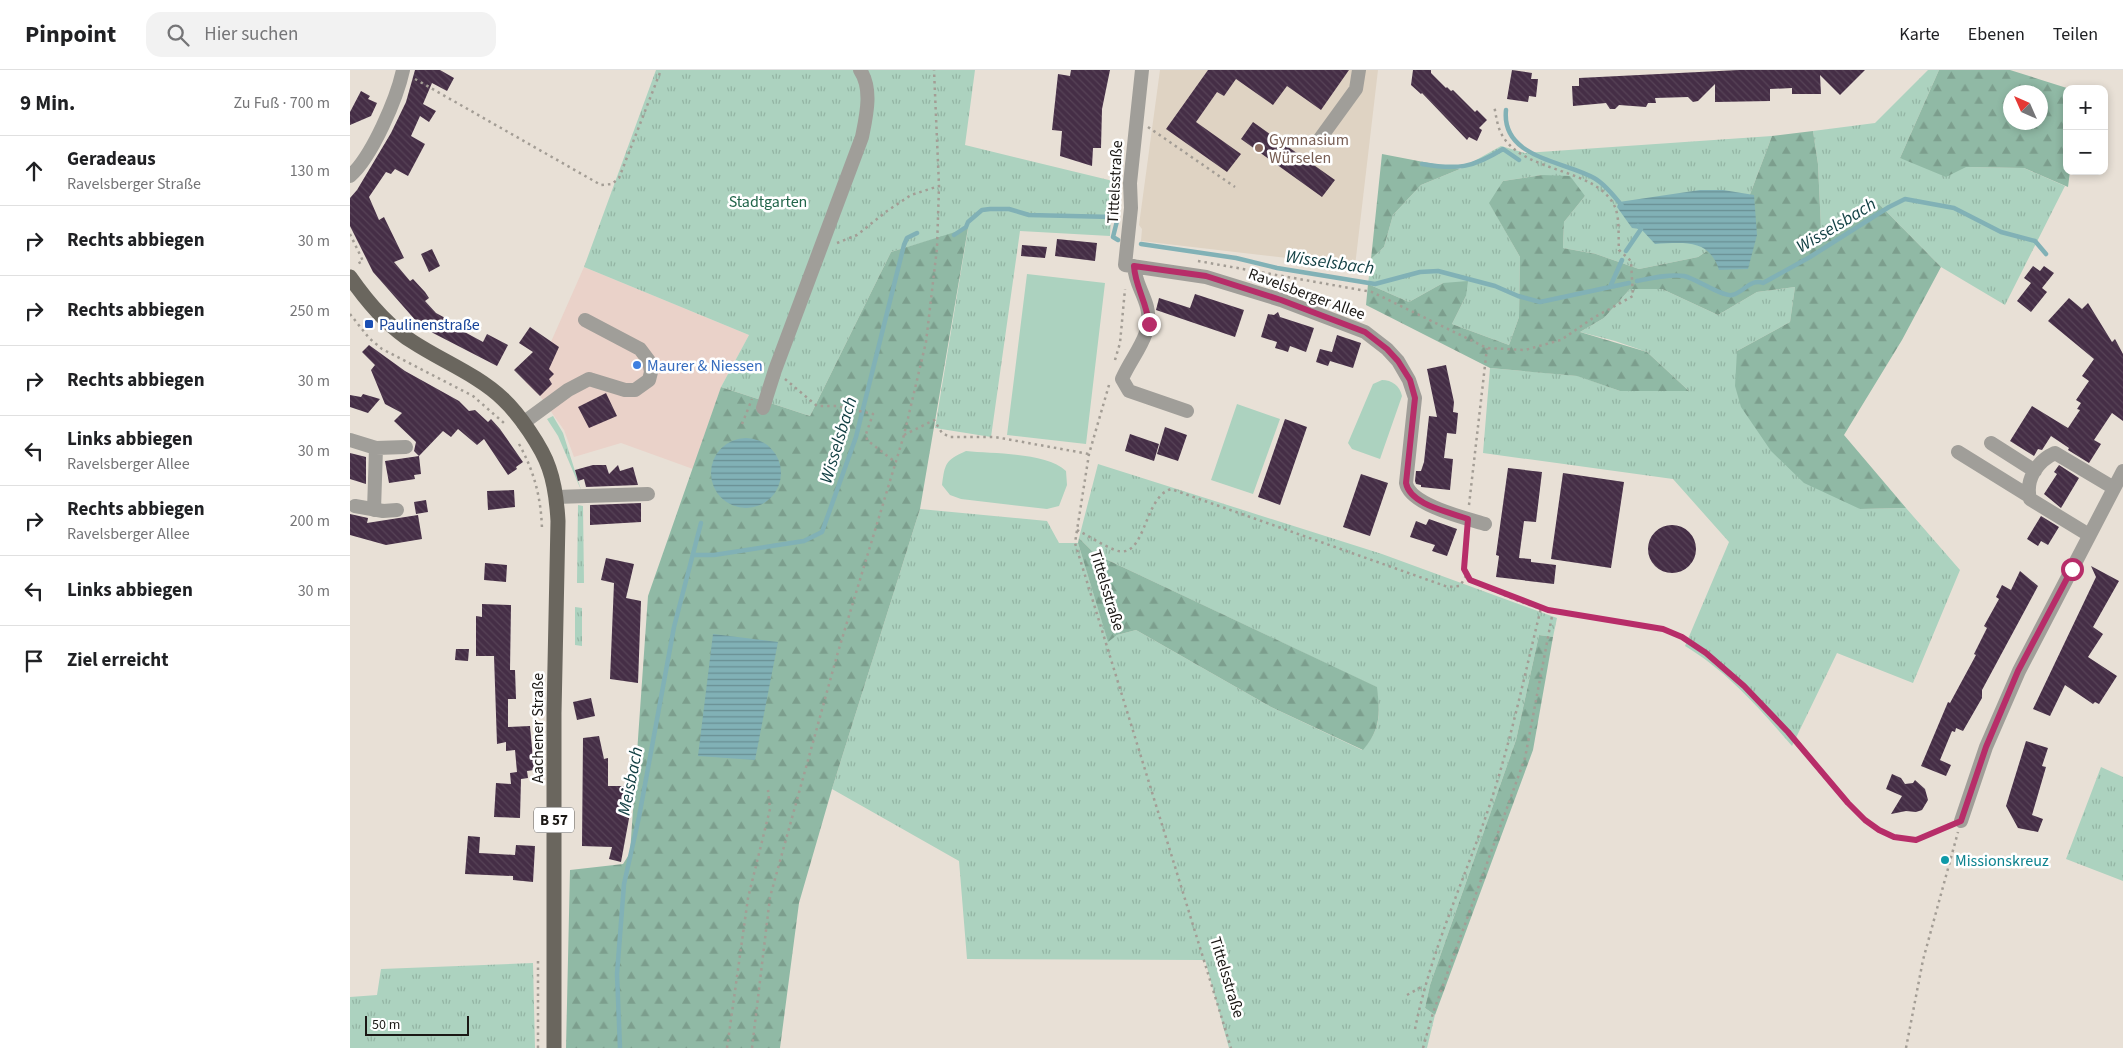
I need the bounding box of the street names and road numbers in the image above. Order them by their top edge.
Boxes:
street label: Tittelsstraße [1102,140,1128,224]
street label: Ravelsberger Allee [1245,263,1368,325]
street label: Tittelsstraße [1084,547,1130,634]
street label: Aachener Straße [527,673,549,783]
road number: B 57 [534,808,574,832]
street label: Tittelsstraße [1204,934,1250,1021]

